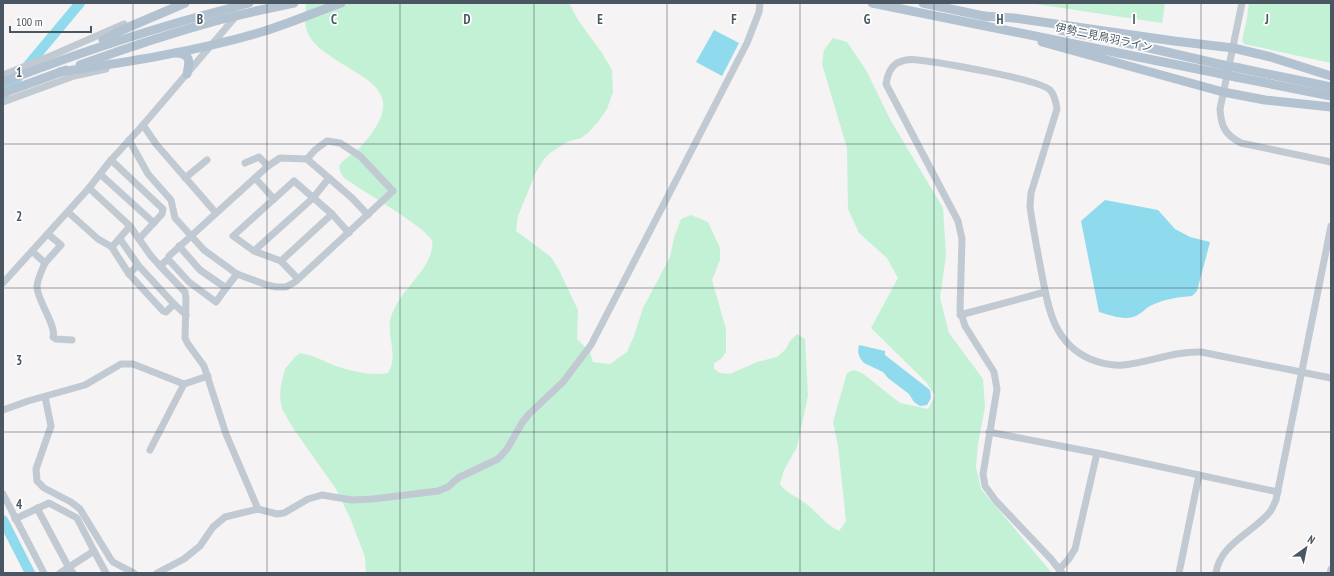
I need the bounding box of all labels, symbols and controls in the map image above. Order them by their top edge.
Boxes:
scale bar [10,8,91,34]
text: B [197,11,203,28]
text: C [331,11,337,28]
text: D [464,11,471,28]
text: E [597,11,603,28]
text: F [731,11,737,28]
text: G [864,11,871,28]
text: H [997,11,1004,28]
text: I [1132,11,1136,28]
text: J [1264,11,1269,28]
text: 100 m [16,14,43,29]
street label: 伊勢二見鳥羽ライン [1054,20,1154,54]
text: 1 [16,64,22,81]
text: 2 [16,208,22,225]
text: 3 [16,352,22,369]
text: 4 [16,496,23,513]
north arrow [1286,528,1326,568]
text: N [1305,532,1318,547]

